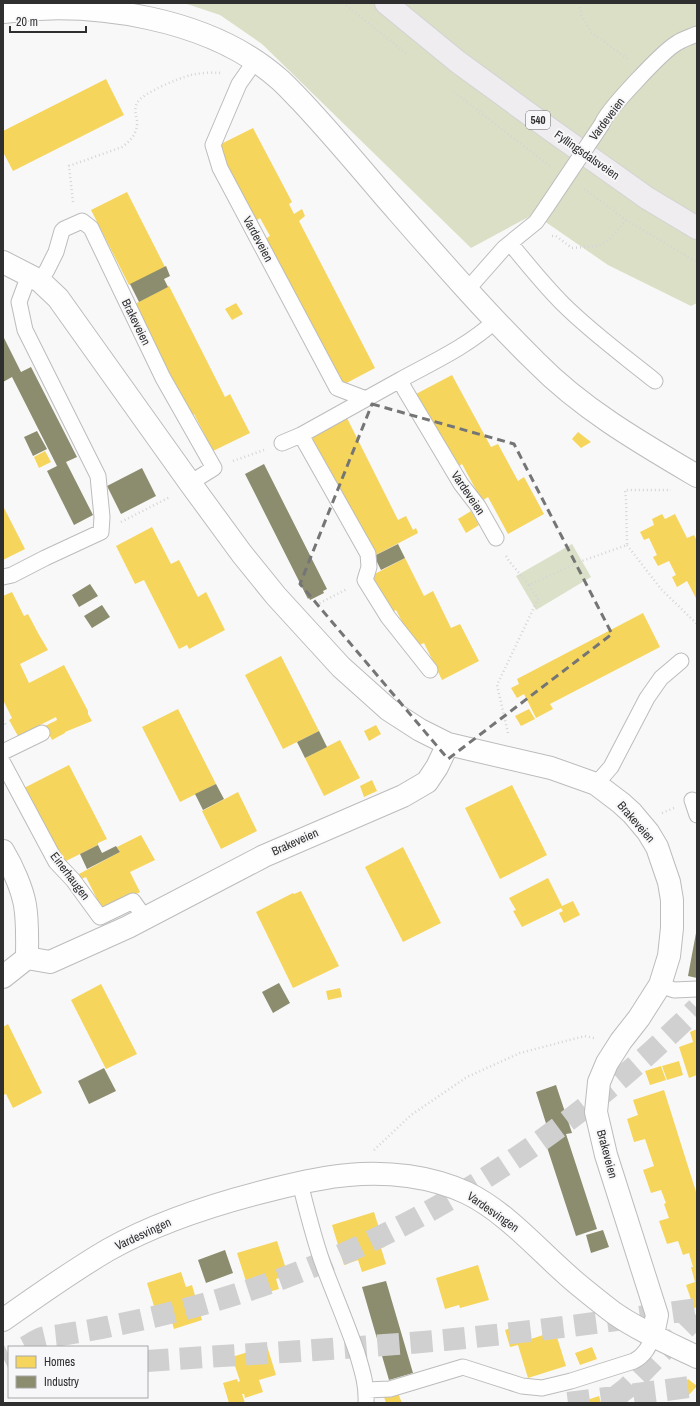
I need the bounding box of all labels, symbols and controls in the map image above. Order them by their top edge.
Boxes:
scale bar [10,8,86,34]
text: 20 m [16,14,38,30]
street label: Vardeveien [586,94,628,144]
road number: 540 [526,111,550,129]
street label: Fyllingsdalsveien [551,127,623,183]
street label: Vardeveien [239,213,277,265]
street label: Brakeveien [118,296,154,348]
street label: Vardeveien [447,468,489,518]
street label: Brakeveien [614,798,658,846]
street label: Brakeveien [269,825,321,859]
street label: Einerhaugen [47,849,93,903]
street label: Brakeveien [593,1128,621,1180]
street label: Vardesvingen [464,1188,522,1236]
street label: Vardesvingen [112,1214,174,1254]
legend [8,1346,148,1398]
text: Homes [44,1354,75,1370]
text: Industry [44,1374,79,1390]

